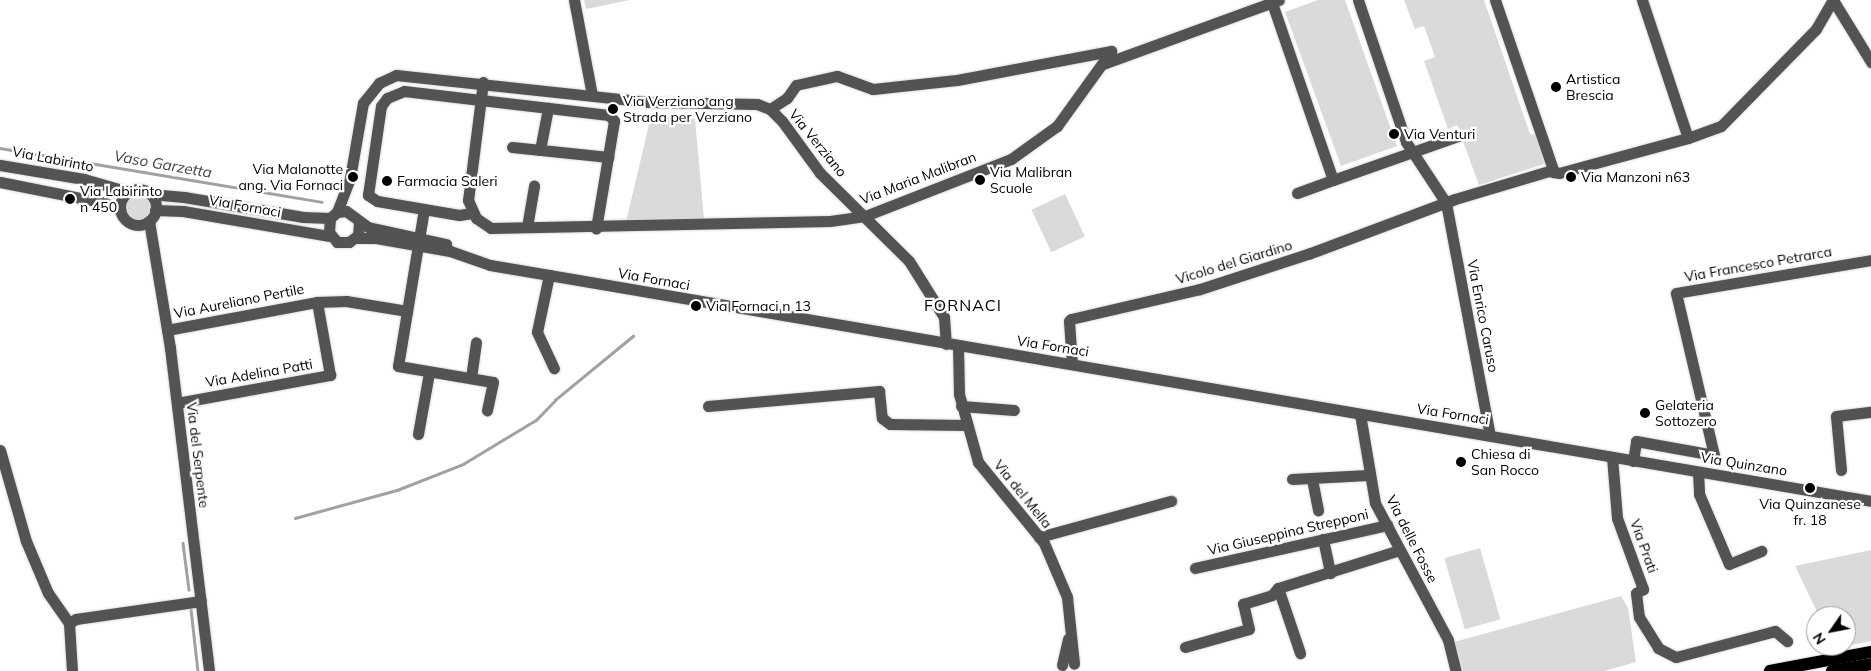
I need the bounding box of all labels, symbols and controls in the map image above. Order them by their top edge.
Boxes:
place label: Artistica Brescia [1566,71,1620,104]
marker: Artistica Brescia [1550,81,1562,93]
place label: Via Verziano ang Strada per Verziano [623,93,752,125]
marker: Via Verziano ang Strada per Verziano [607,103,619,115]
street label: Via Verziano [786,106,850,180]
place label: Via Venturi [1404,126,1475,142]
marker: Via Venturi [1388,128,1400,140]
street label: Via Labirinto [11,143,95,175]
water label: Vaso Garzetta [113,147,213,181]
street label: Via Maria Malibran [858,148,978,208]
place label: Via Malanotte ang. Via Fornaci [238,161,343,193]
place label: Via Malibran Scuole [990,164,1072,196]
place label: Via Manzoni n63 [1581,169,1690,185]
marker: Via Malanotte ang. Via Fornaci [347,171,359,183]
marker: Via Manzoni n63 [1565,171,1577,183]
place label: Farmacia Saleri [397,173,498,189]
marker: Via Malibran Scuole [974,174,986,186]
marker: Farmacia Saleri [381,175,393,187]
place label: Via Labirinto n 450 [80,183,162,216]
street label: Via Fornaci [208,191,282,221]
marker: Via Labirinto n 450 [64,193,76,205]
street label: Vicolo del Giardino [1174,236,1294,288]
street label: Via Francesco Petrarca [1683,243,1833,285]
street label: Via Enrico Caruso [1464,258,1502,374]
street label: Via Fornaci [617,264,691,294]
street label: Via Aureliano Pertile [173,280,305,322]
district label: FORNACI [923,295,1003,315]
place label: Via Fornaci n 13 [706,298,811,314]
marker: Via Fornaci n 13 [690,300,702,312]
street label: Via Fornaci [1016,332,1090,360]
street label: Via Adelina Patti [204,355,314,391]
place label: Gelateria Sottozero [1655,397,1717,430]
street label: Via Fornaci [1416,400,1490,428]
street label: Via del Serpente [183,401,213,509]
marker: Gelateria Sottozero [1639,407,1651,419]
place label: Chiesa di San Rocco [1471,446,1539,478]
street label: Via Quinzano [1700,449,1788,479]
marker: Chiesa di San Rocco [1455,456,1467,468]
street label: Via del Mella [990,457,1056,531]
marker: Via Quinzanese fr. 18 [1804,482,1816,494]
street label: Via delle Fosse [1383,492,1441,586]
place label: Via Quinzanese fr. 18 [1759,496,1861,528]
street label: Via Giuseppina Strepponi [1206,505,1370,559]
street label: Via Prati [1627,517,1661,575]
north arrow [1806,606,1856,656]
text: N [1809,629,1830,648]

